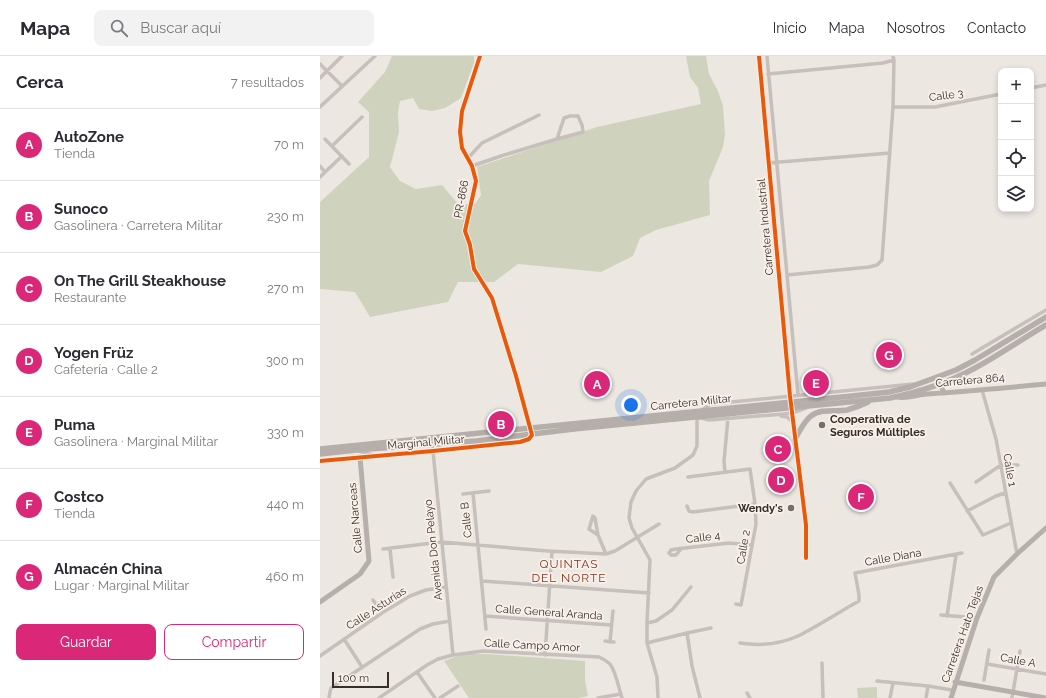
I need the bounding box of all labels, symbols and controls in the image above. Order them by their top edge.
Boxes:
search box [94,10,374,46]
text: Mapa [20,17,70,39]
icon: search [108,17,130,39]
text: Buscar aquí [140,19,221,37]
text: Inicio [773,20,806,36]
text: Mapa [828,20,865,36]
text: Nosotros [887,20,945,36]
text: Contacto [967,20,1026,36]
map controls [998,68,1034,212]
button: + [998,68,1034,104]
text: Cerca [16,72,64,92]
text: 7 resultados [231,75,304,90]
street label: Calle 3 [928,87,964,104]
button: − [998,104,1034,140]
text: AutoZone [54,128,124,146]
text: A [25,137,33,152]
text: 70 m [274,137,304,152]
button: locate [998,140,1034,176]
text: Tienda [54,146,95,161]
button: layers [998,176,1034,212]
street label: Carretera Industrial [755,178,776,276]
street label: PR-866 [451,179,472,219]
text: Sunoco [54,200,108,218]
text: B [25,209,33,224]
text: 230 m [267,209,304,224]
text: Gasolinera · Carretera Militar [54,218,223,233]
text: On The Grill Steakhouse [54,272,226,290]
text: C [25,281,33,296]
text: 270 m [267,281,304,296]
text: Restaurante [54,290,126,305]
pin: G [876,340,902,370]
text: Yogen Früz [54,344,133,362]
text: D [24,353,34,368]
text: 300 m [266,353,304,368]
text: Cafetería · Calle 2 [54,362,158,377]
pin: E [803,368,829,398]
pin: A [584,369,610,399]
street label: Carretera 864 [935,371,1005,390]
street label: Carretera Militar [650,392,732,413]
your location [621,395,641,415]
pin: B [488,409,514,439]
place label: Cooperativa de Seguros Múltiples [830,413,926,439]
text: Puma [54,416,95,434]
marker: Cooperativa de Seguros Múltiples [817,420,827,430]
text: E [25,425,33,440]
text: 330 m [267,425,304,440]
street label: Marginal Militar [387,433,465,452]
text: Gasolinera · Marginal Militar [54,434,218,449]
pin: C [765,434,791,464]
street label: Calle 1 [1000,452,1019,488]
pin: D [768,465,794,495]
street label: Calle Narceas [346,482,365,554]
pin: F [848,482,874,512]
text: Costco [54,488,104,506]
text: F [25,497,33,512]
text: 440 m [267,497,304,512]
street label: Avenida Don Pelayo [422,498,445,601]
street label: Calle B [458,501,475,539]
place label: Wendy's [738,502,784,515]
marker: Wendy's [786,503,796,513]
text: Tienda [54,506,95,521]
street label: Calle 4 [685,529,721,546]
street label: Calle 2 [734,529,753,565]
street label: Calle Diana [864,546,923,569]
district label: QUINTAS DEL NORTE [531,557,607,585]
text: Almacén China [54,560,162,578]
text: G [24,569,34,584]
text: 460 m [266,569,304,584]
text: Lugar · Marginal Militar [54,578,189,593]
street label: Calle Asturias [344,584,409,633]
street label: Carretera Hato Tejas [939,584,986,685]
street label: Calle General Aranda [495,602,603,623]
button: Guardar [16,624,156,660]
button: Compartir [164,624,304,660]
street label: Calle Campo Amor [484,636,580,655]
street label: Calle A [999,651,1037,670]
scale bar [332,670,389,689]
text: 100 m [338,672,369,685]

